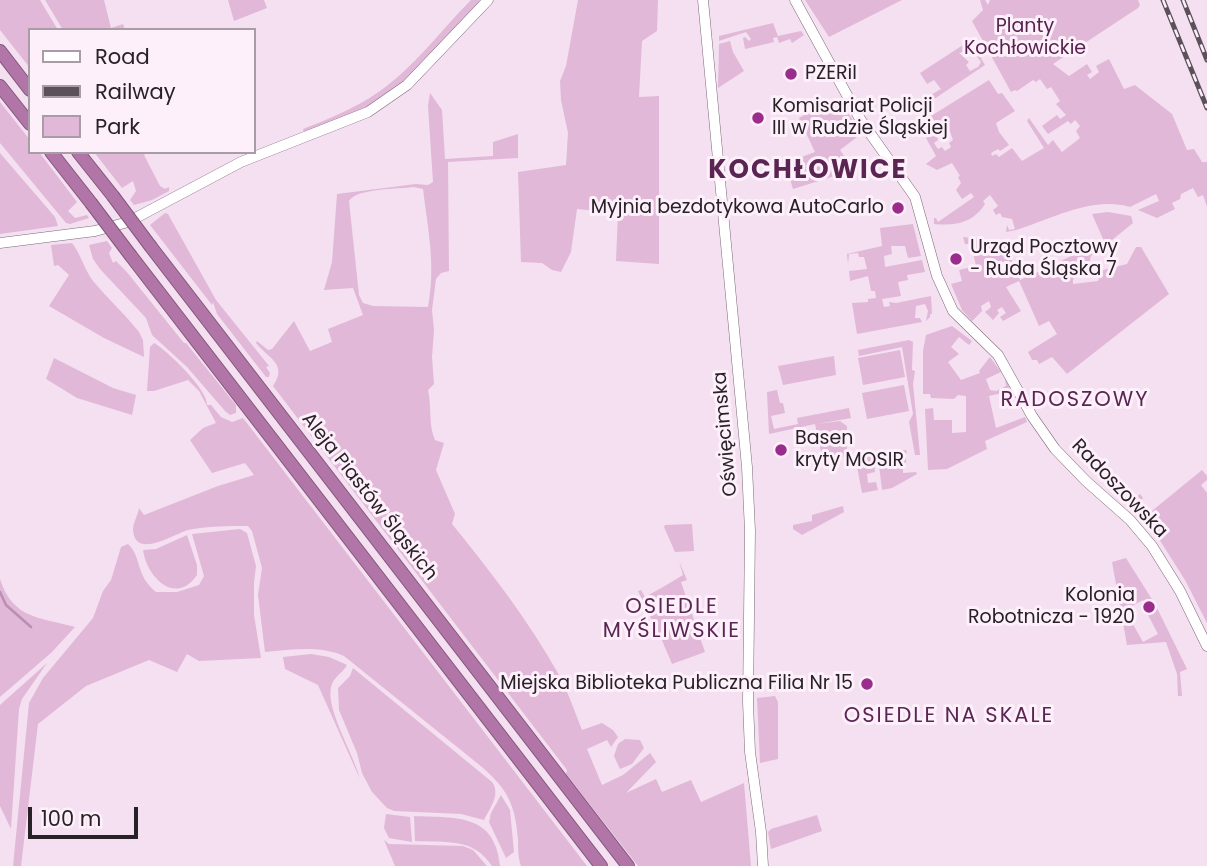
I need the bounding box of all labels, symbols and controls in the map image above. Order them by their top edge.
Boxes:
park label: Planty Kochłowickie [964,16,1086,60]
legend [28,28,256,154]
text: Road [95,42,150,71]
place label: PZERiI [805,63,857,85]
marker: PZERiI [783,66,799,82]
text: Railway [95,77,176,106]
place label: Komisariat Policji III w Rudzie Śląskiej [772,96,948,140]
marker: Komisariat Policji III w Rudzie Śląskiej [750,110,766,126]
text: Park [95,112,140,141]
district label: KOCHŁOWICE [710,155,906,187]
place label: Myjnia bezdotykowa AutoCarlo [591,197,884,219]
marker: Myjnia bezdotykowa AutoCarlo [890,200,906,216]
place label: Urząd Pocztowy - Ruda Śląska 7 [970,237,1118,281]
marker: Urząd Pocztowy - Ruda Śląska 7 [948,251,964,267]
street label: Oświęcimska [709,371,743,497]
district label: RADOSZOWY [1002,388,1148,414]
street label: Aleja Piastów Śląskich [296,409,442,585]
place label: Basen kryty MOSIR [795,428,904,472]
street label: Radoszowska [1066,435,1172,543]
marker: Basen kryty MOSIR [773,442,789,458]
place label: Kolonia Robotnicza - 1920 [968,585,1135,629]
district label: OSIEDLE MYŚLIWSKIE [604,595,740,645]
marker: Kolonia Robotnicza - 1920 [1141,599,1157,615]
place label: Miejska Biblioteka Publiczna Filia Nr 15 [500,673,853,695]
marker: Miejska Biblioteka Publiczna Filia Nr 15 [859,676,875,692]
district label: OSIEDLE NA SKALE [846,704,1052,730]
scale bar [32,792,142,836]
text: 100 m [41,804,101,833]

